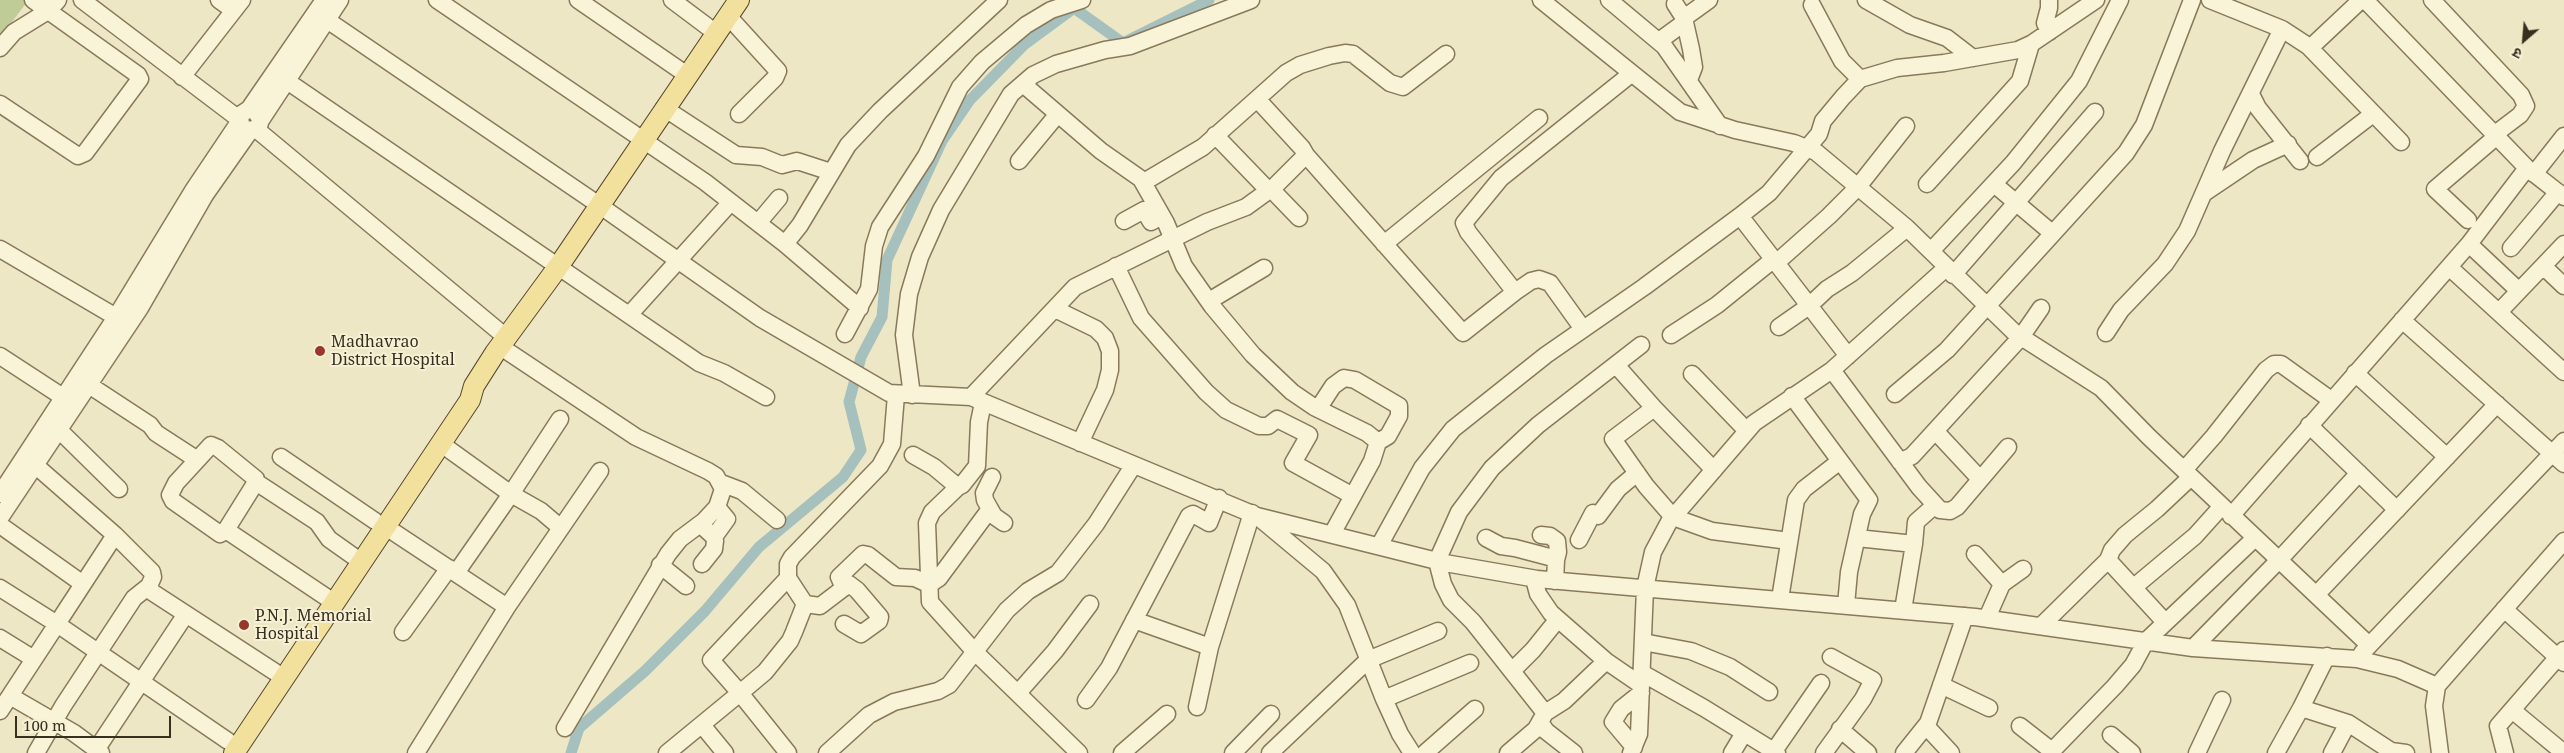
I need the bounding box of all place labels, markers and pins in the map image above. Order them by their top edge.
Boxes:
place label: Madhavrao District Hospital [331,332,455,370]
marker: Madhavrao District Hospital [313,344,327,358]
place label: P.N.J. Memorial Hospital [255,606,371,644]
marker: P.N.J. Memorial Hospital [237,618,251,632]

